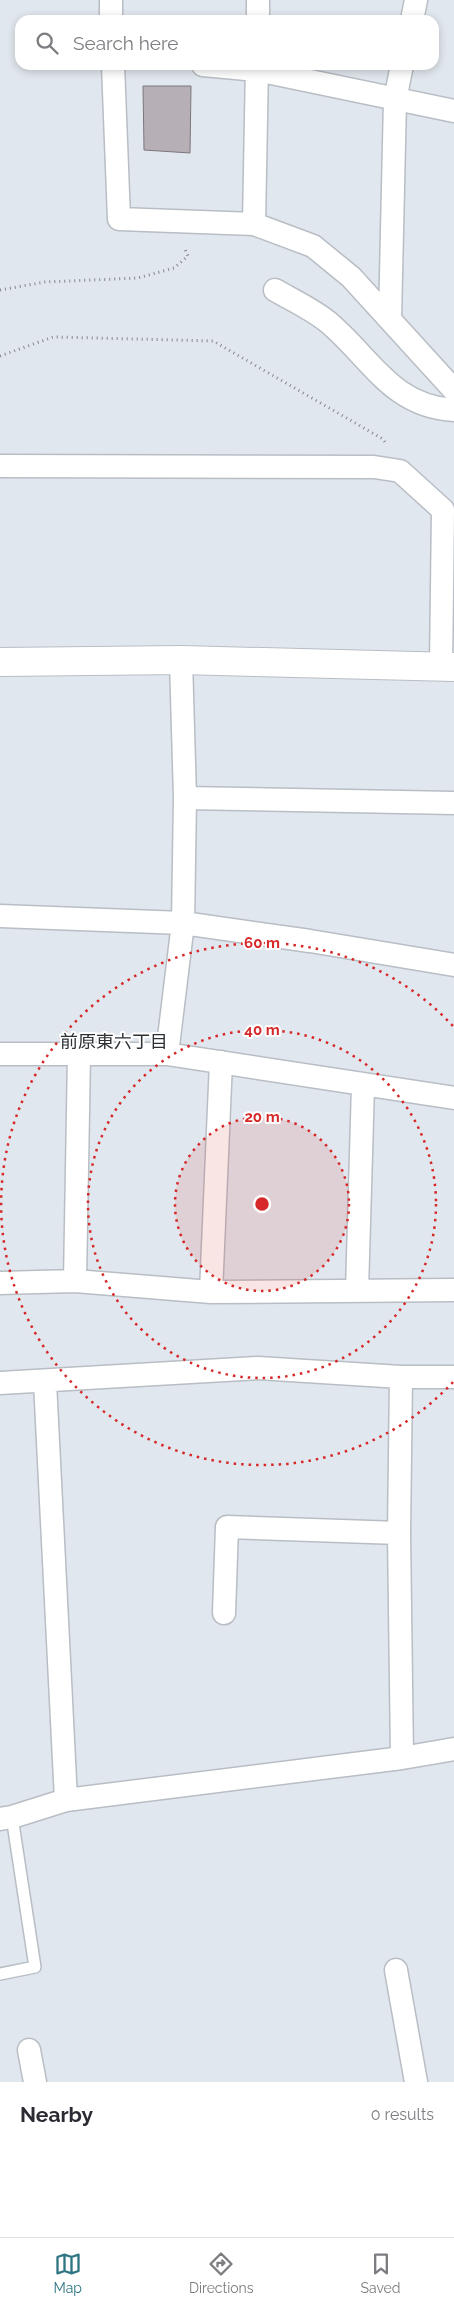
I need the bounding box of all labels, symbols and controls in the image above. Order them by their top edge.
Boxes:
search box [15,15,439,70]
icon: search [33,29,61,57]
text: Search here [73,32,179,54]
text: 60 m [244,934,280,952]
text: 40 m [244,1021,280,1039]
district label: 前原東六丁目 [60,1031,168,1052]
text: 20 m [244,1108,280,1126]
centre of rings [253,1195,271,1213]
text: Nearby [20,2102,93,2127]
text: 0 results [371,2105,434,2124]
tab: Map [53,2250,82,2296]
tab: Directions [189,2250,254,2296]
tab: Saved [360,2250,401,2296]

